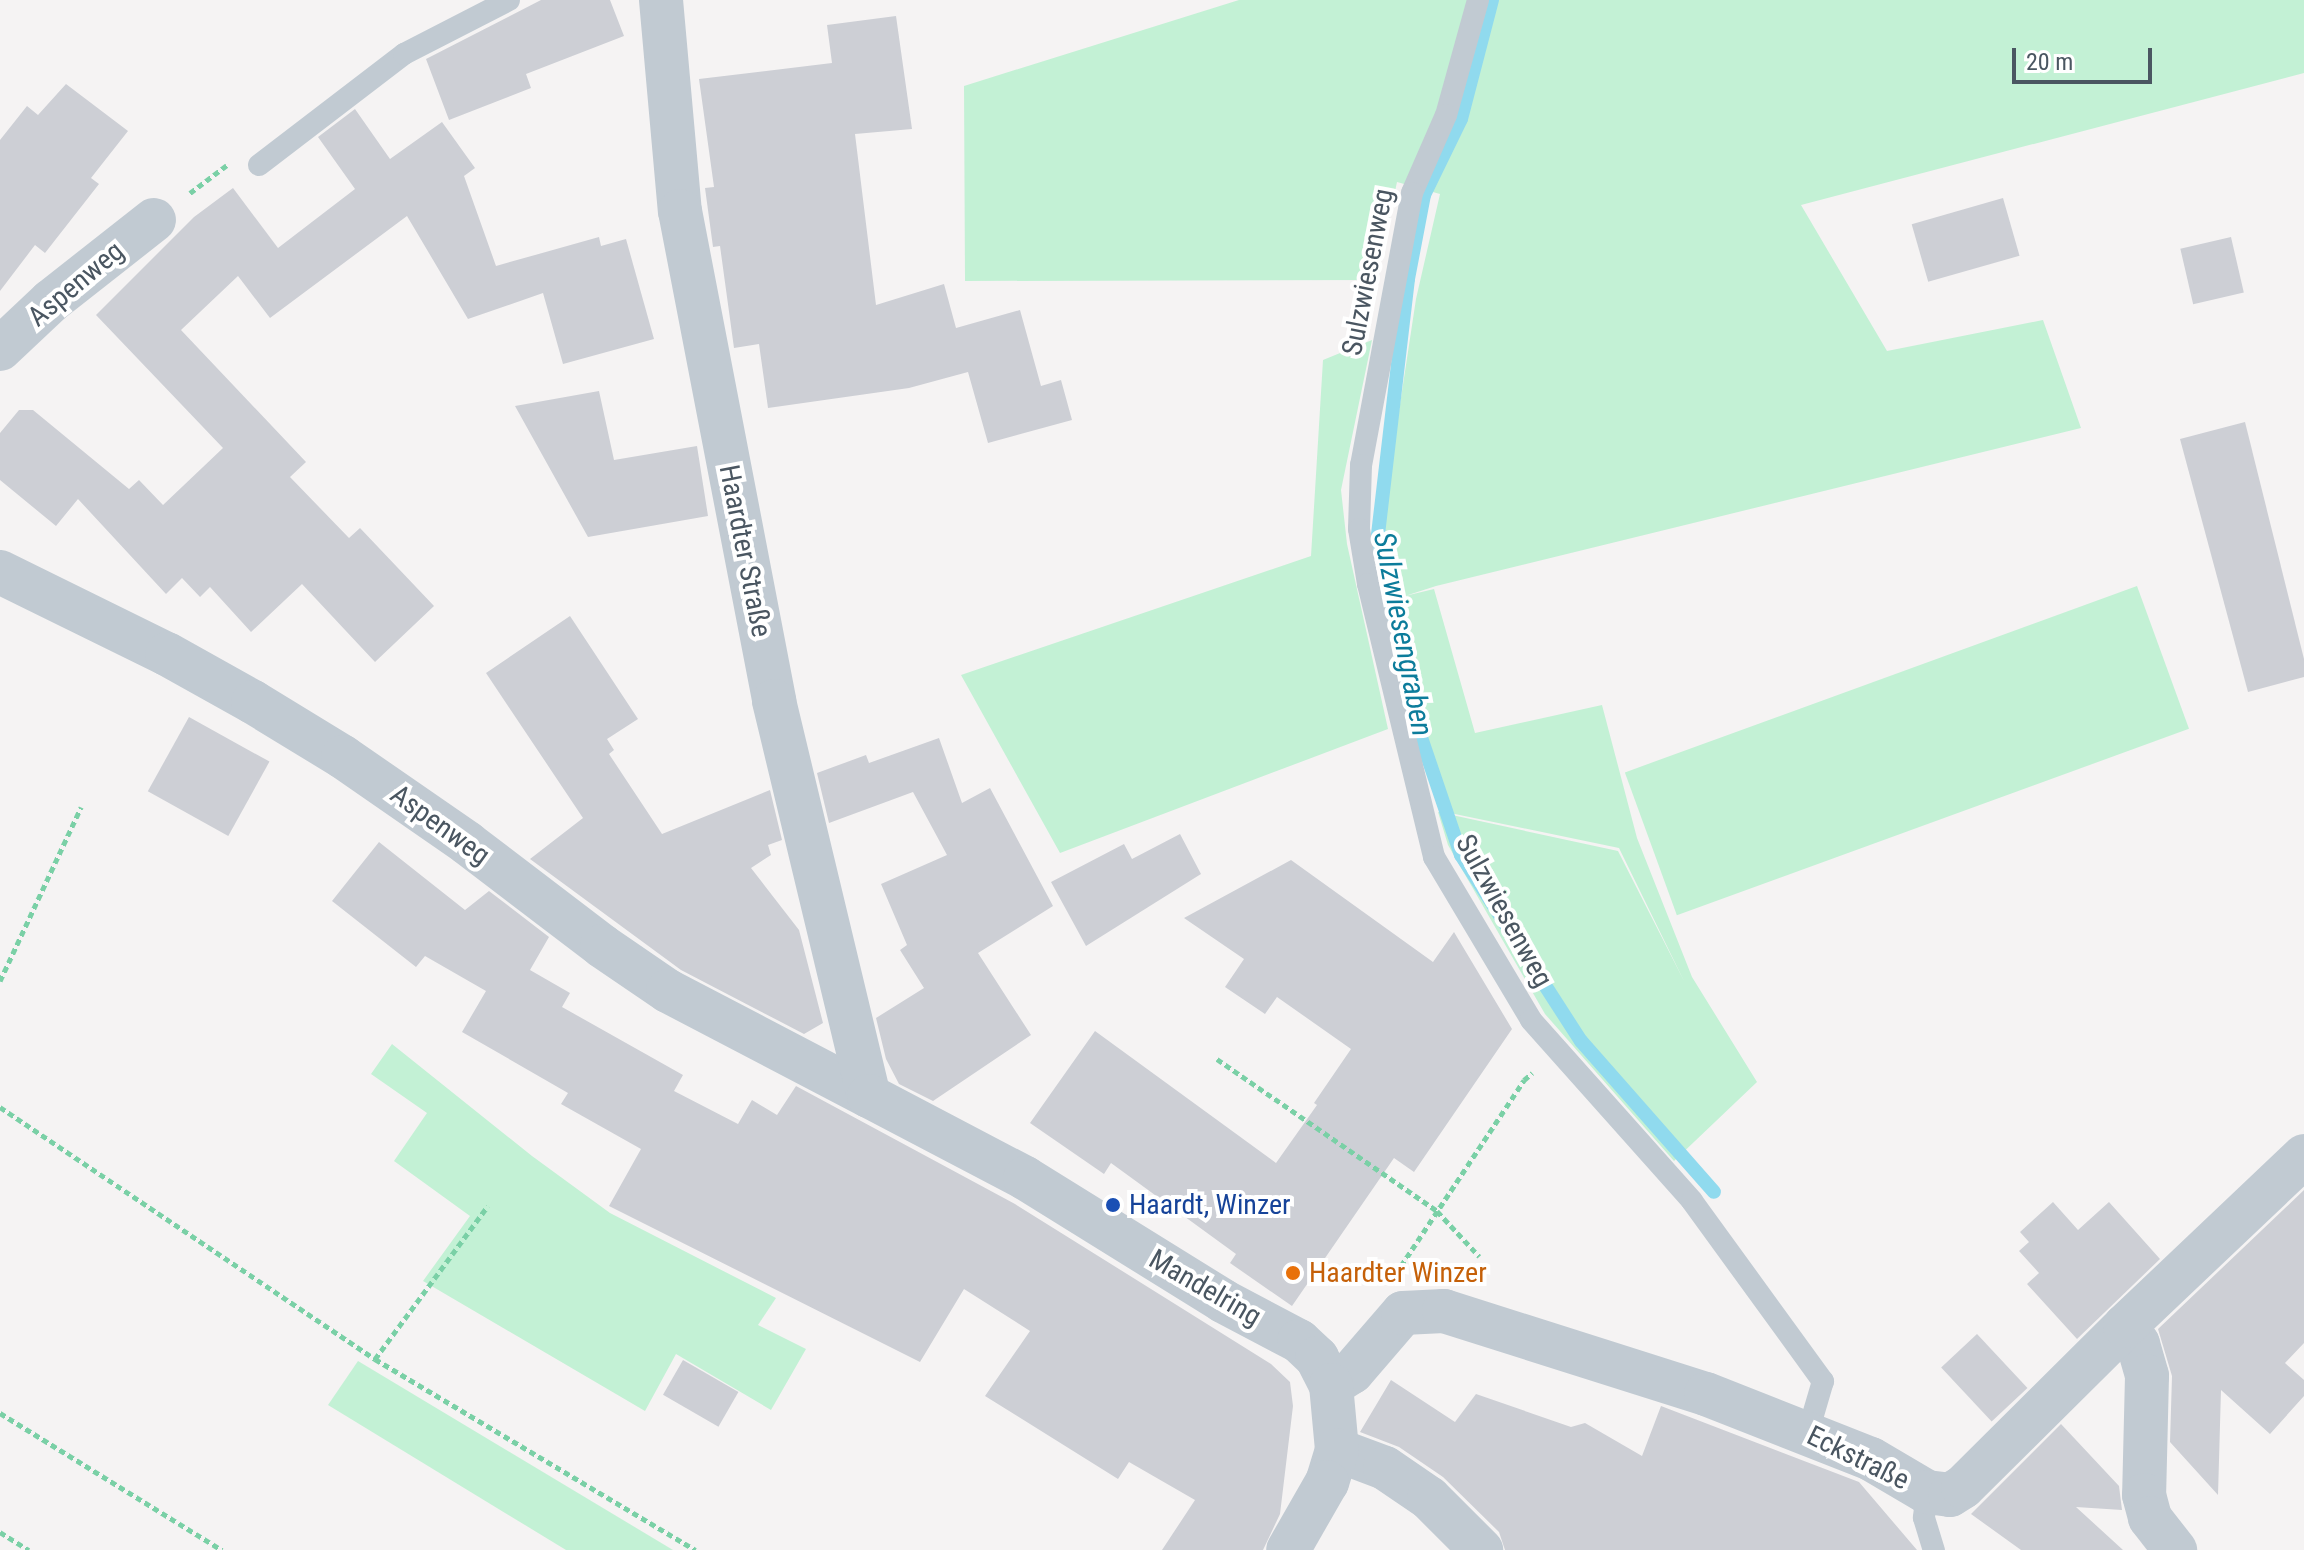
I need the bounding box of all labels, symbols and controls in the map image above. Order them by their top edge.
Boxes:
scale bar [2016,32,2156,82]
text: 20 m [2026,48,2073,76]
street label: Sulzwiesenweg [1335,186,1401,358]
street label: Aspenweg [21,234,131,334]
street label: Haardter Straße [712,462,778,640]
water label: Sulzwiesengraben [1366,529,1440,739]
street label: Aspenweg [384,778,496,872]
street label: Sulzwiesenweg [1448,829,1560,993]
place label: Haardt, Winzer [1129,1188,1291,1222]
marker: Haardt, Winzer [1104,1196,1122,1214]
street label: Mandelring [1143,1242,1267,1334]
place label: Haardter Winzer [1309,1256,1487,1290]
marker: Haardter Winzer [1284,1264,1302,1282]
street label: Eckstraße [1801,1419,1915,1497]

